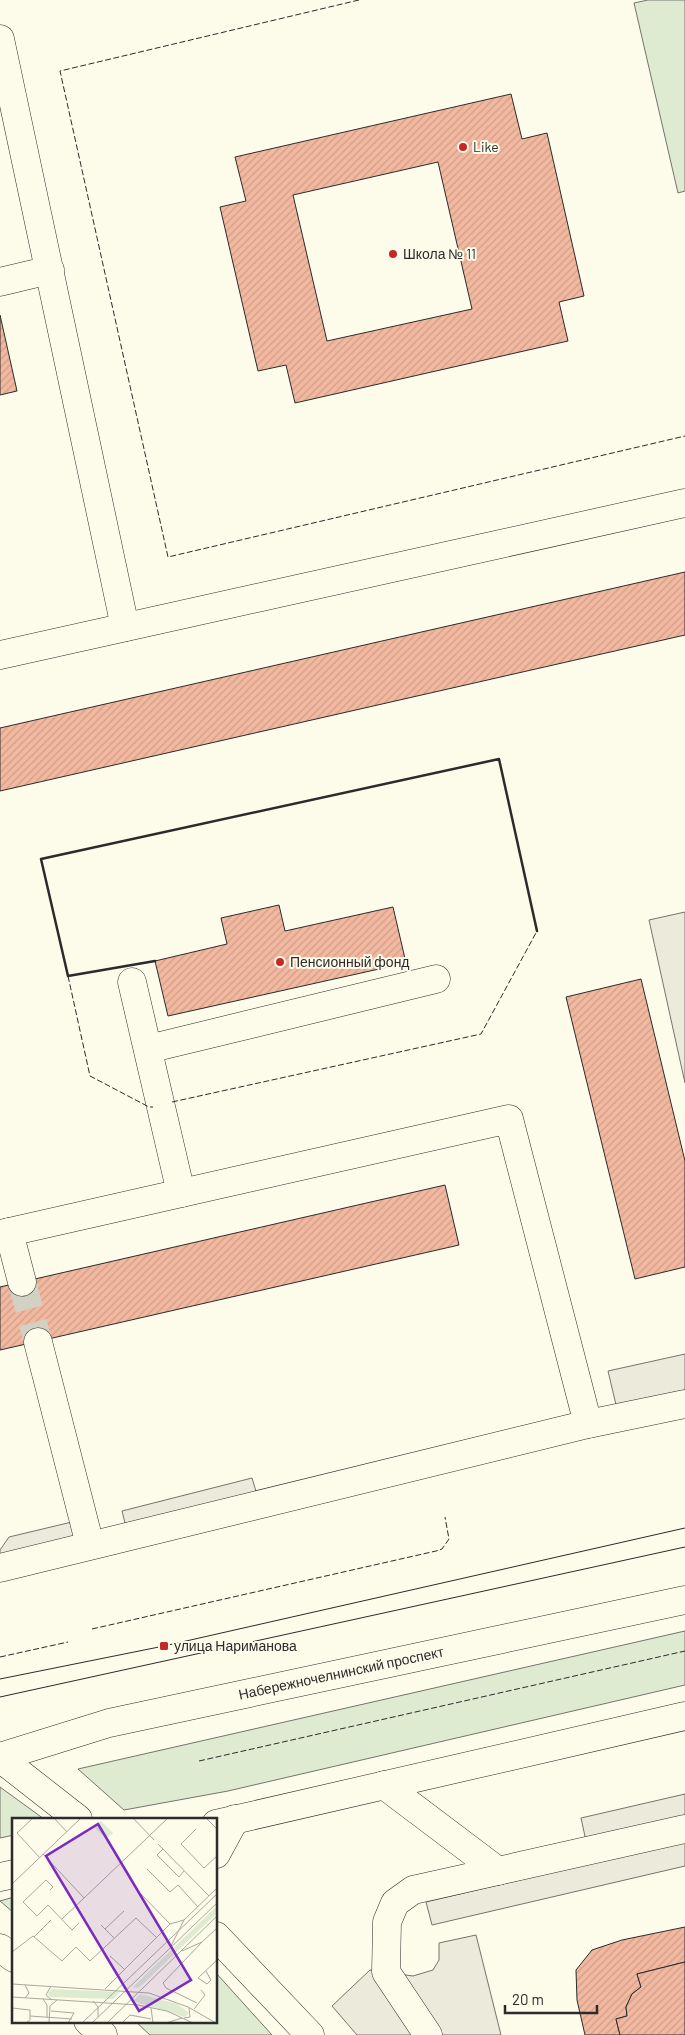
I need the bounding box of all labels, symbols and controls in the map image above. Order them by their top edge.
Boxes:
place label: Like [473,138,499,155]
marker: Like [457,141,469,153]
place label: Школа № 11 [403,245,476,262]
marker: Школа № 11 [387,248,399,260]
place label: Пенсионный фонд [290,953,410,970]
marker: Пенсионный фонд [274,956,286,968]
place label: улица Нариманова [174,1637,297,1654]
marker: улица Нариманова [158,1640,170,1652]
street label: Набережночелнинский проспект [237,1642,446,1703]
inset map [12,1818,218,2022]
scale bar [505,1982,598,2014]
text: 20 m [512,1990,544,2008]

